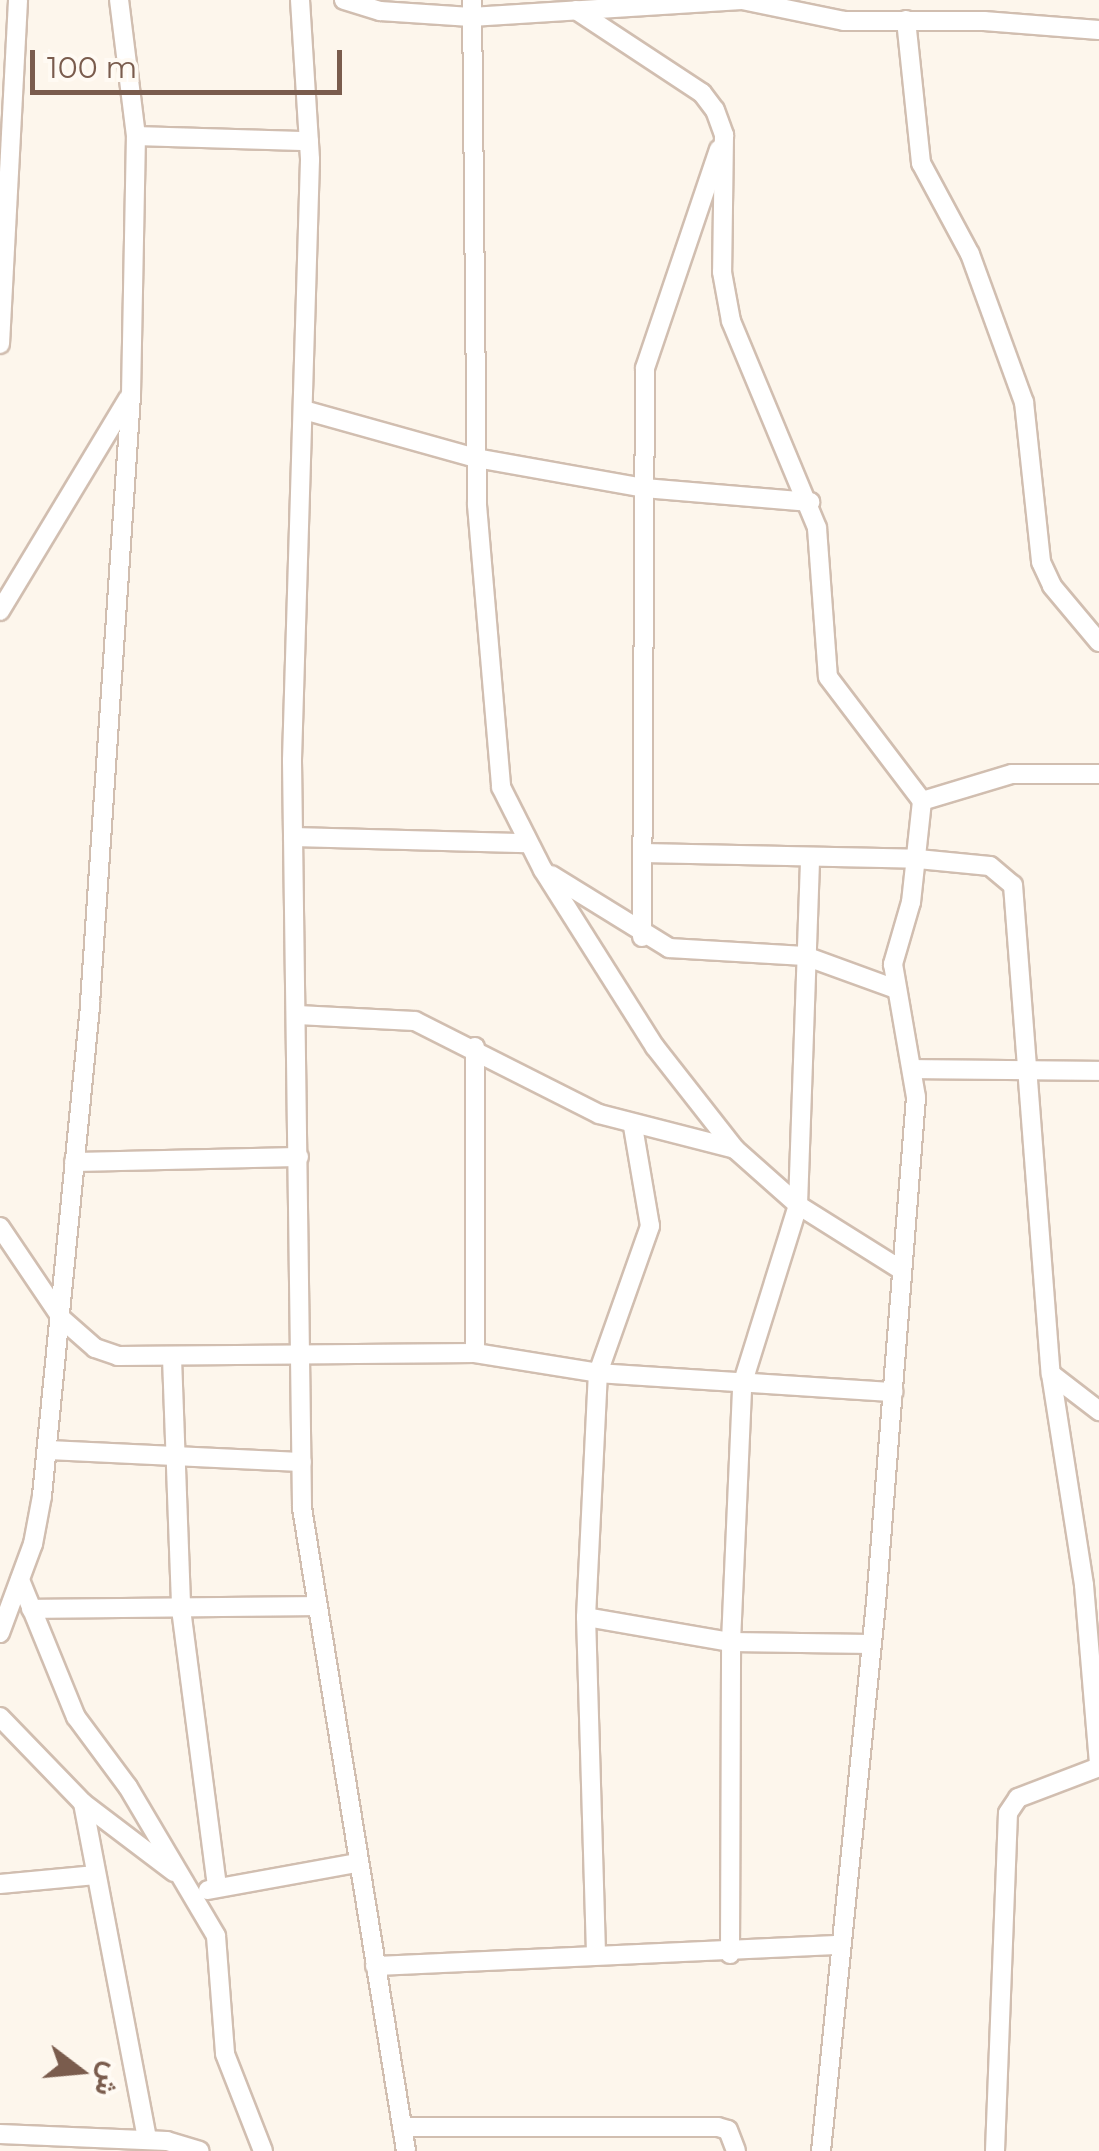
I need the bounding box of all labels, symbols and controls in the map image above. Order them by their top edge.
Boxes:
scale bar [35,30,348,92]
text: 100 m [47,49,137,86]
north arrow [30,2021,130,2121]
text: ش [88,2058,130,2100]

